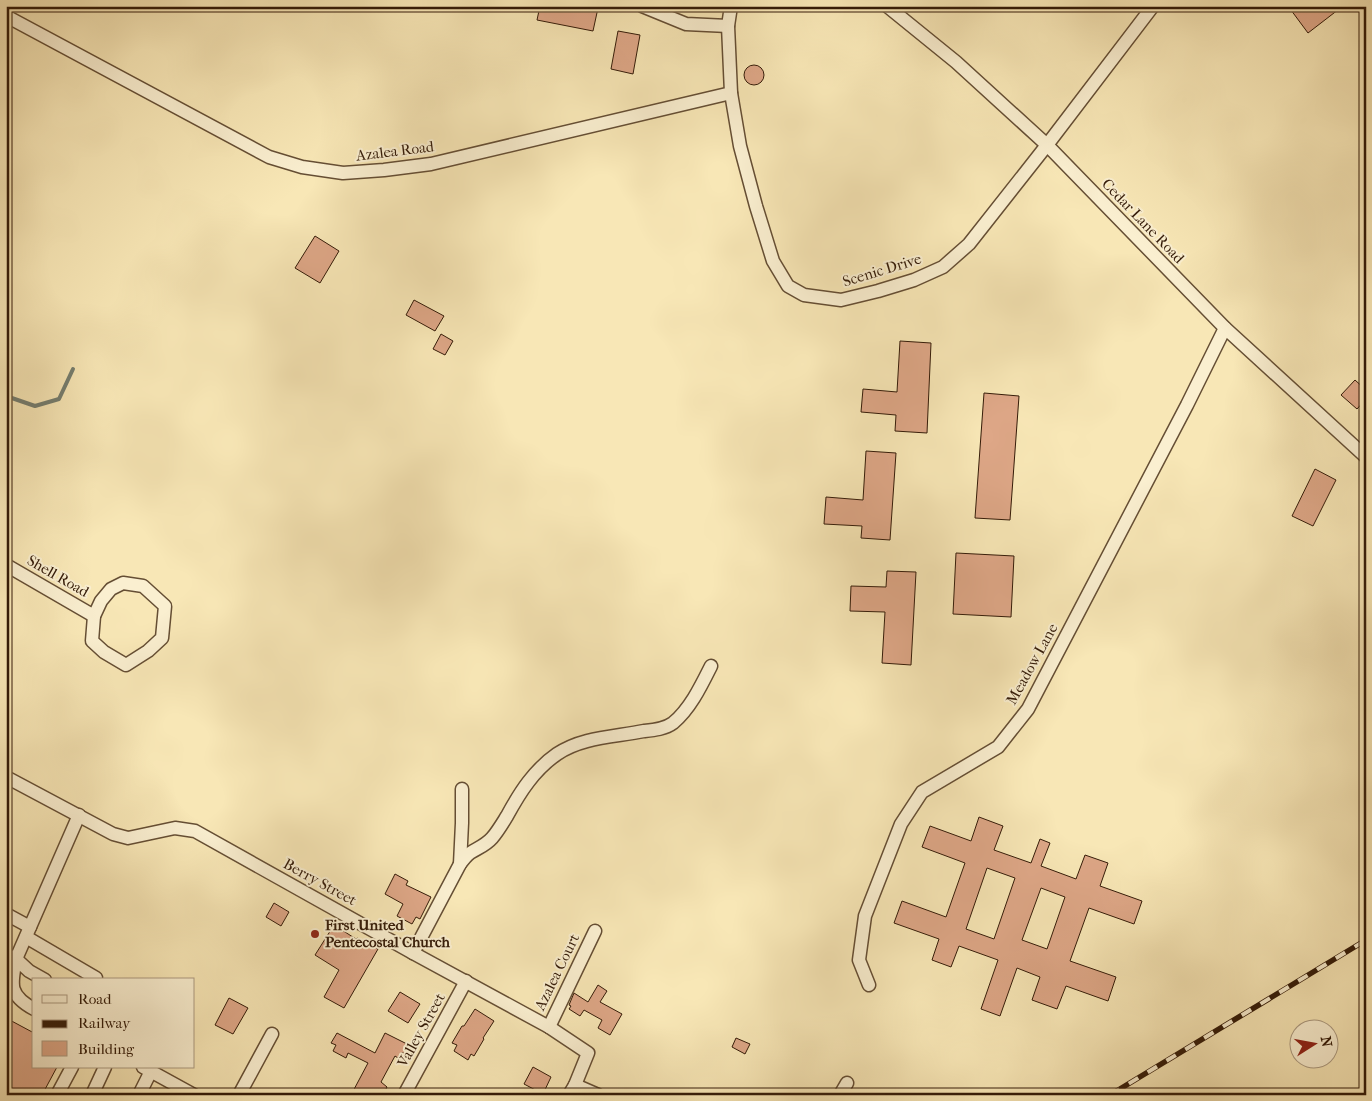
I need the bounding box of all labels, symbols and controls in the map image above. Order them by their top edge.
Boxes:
street label: Azalea Road [354,137,436,165]
street label: Cedar Lane Road [1098,175,1189,268]
street label: Scenic Drive [840,249,924,290]
street label: Shell Road [24,551,93,601]
street label: Meadow Lane [1002,620,1062,708]
street label: Berry Street [280,855,360,910]
place label: First United Pentecostal Church [324,916,451,951]
marker: First United Pentecostal Church [309,928,321,940]
street label: Azalea Court [530,930,584,1014]
legend [32,978,195,1068]
street label: Valley Street [393,989,449,1071]
text: Road [78,990,112,1008]
text: Railway [78,1014,131,1032]
north arrow [1290,1018,1340,1068]
text: N [1317,1035,1336,1049]
text: Building [78,1040,135,1058]

